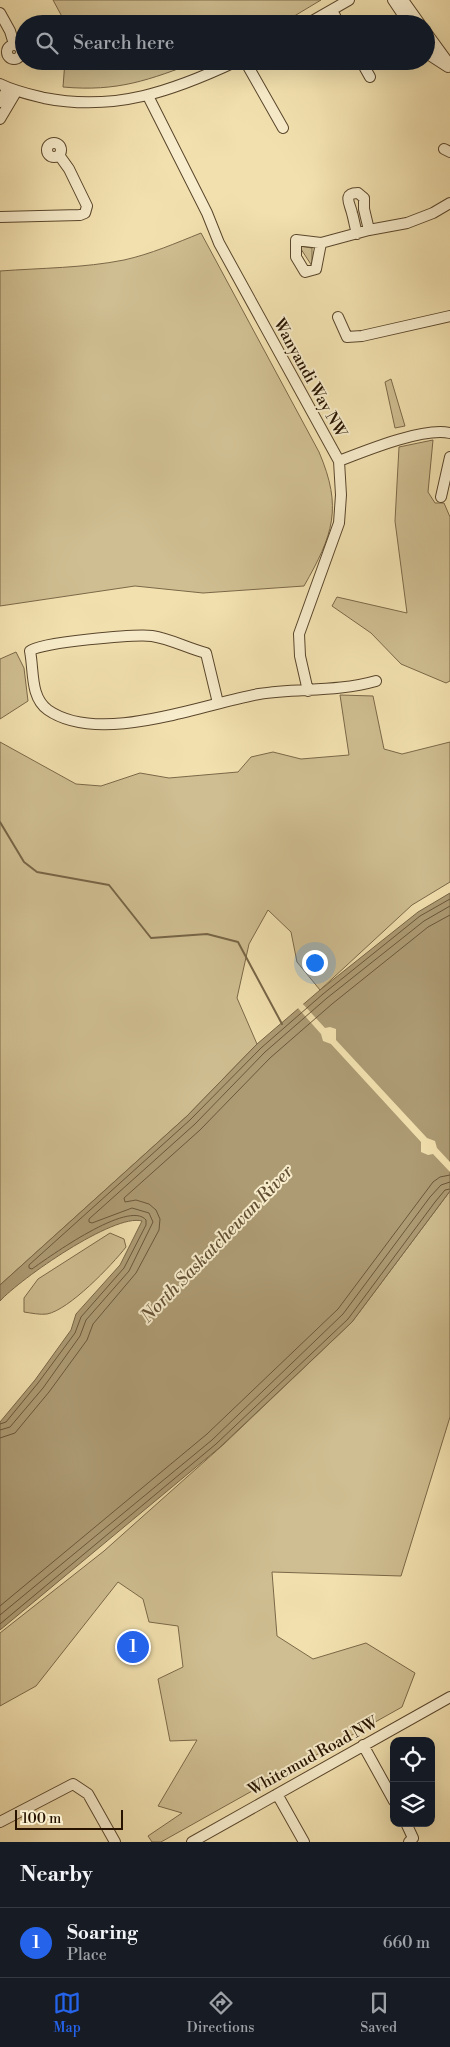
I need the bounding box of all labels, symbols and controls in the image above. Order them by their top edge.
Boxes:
search box [15,15,435,70]
icon: search [33,29,61,57]
text: Search here [73,31,174,55]
street label: Wanyandi Way NW [269,314,351,441]
your location [302,950,328,976]
water label: North Saskatchewan River [135,1160,298,1328]
pin: 1 [117,1628,149,1666]
street label: Whitemud Road NW [244,1712,382,1800]
map controls [390,1737,435,1827]
button: locate [390,1737,435,1782]
button: layers [390,1782,435,1827]
scale bar [15,1807,122,1830]
text: 100 m [22,1810,61,1828]
text: Nearby [20,1862,93,1888]
text: Soaring [67,1921,138,1945]
text: 1 [32,1933,40,1953]
text: 660 m [383,1933,430,1953]
text: Place [67,1945,107,1965]
tab: Map [53,1989,81,2037]
tab: Directions [187,1989,254,2037]
tab: Saved [360,1989,397,2037]

